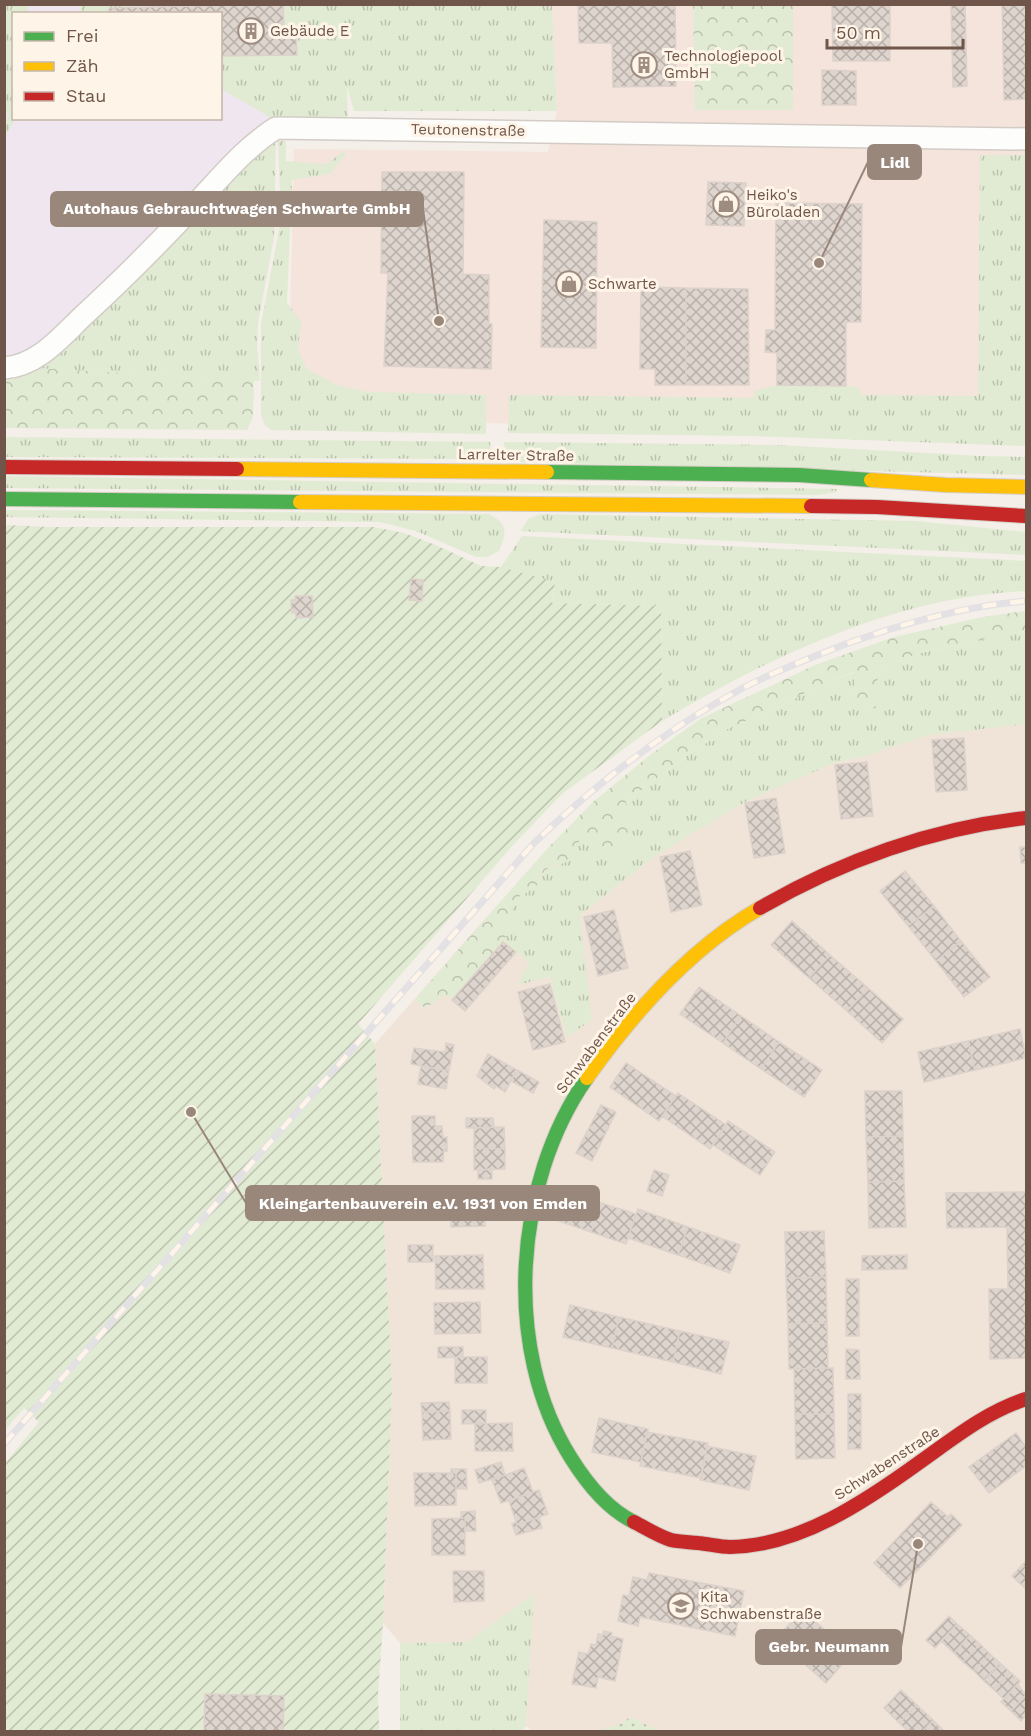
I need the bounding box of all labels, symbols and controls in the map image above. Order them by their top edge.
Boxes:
legend [12,12,222,120]
scale bar [827,12,964,50]
building icon: Gebäude E [236,16,266,46]
place label: Gebäude E [270,22,349,40]
text: 50 m [836,22,881,43]
text: Frei [66,25,98,46]
place label: Technologiepool GmbH [664,47,783,82]
building icon: Technologiepool GmbH [629,50,659,80]
text: Zäh [66,55,99,76]
text: Stau [66,85,106,106]
street label: Teutonenstraße [411,120,525,140]
callout: Lidl [868,145,921,179]
text: Lidl [880,153,911,172]
place label: Heiko's Büroladen [746,186,820,221]
shop icon: Heiko's Büroladen [711,189,741,219]
callout: Autohaus Gebrauchtwagen Schwarte GmbH [51,192,423,226]
text: Autohaus Gebrauchtwagen Schwarte GmbH [63,199,411,218]
shop icon: Schwarte [554,269,584,299]
place label: Schwarte [588,275,657,293]
street label: Larrelter Straße [458,445,574,465]
street label: Schwabenstraße [552,989,640,1097]
callout: Kleingartenbauverein e.V. 1931 von Emden [246,1186,599,1220]
text: Kleingartenbauverein e.V. 1931 von Emden [259,1194,587,1213]
street label: Schwabenstraße [831,1422,943,1504]
place label: Kita Schwabenstraße [700,1588,822,1623]
school or university icon: Kita Schwabenstraße [666,1591,696,1621]
callout: Gebr. Neumann [756,1630,901,1664]
text: Gebr. Neumann [769,1637,889,1656]

